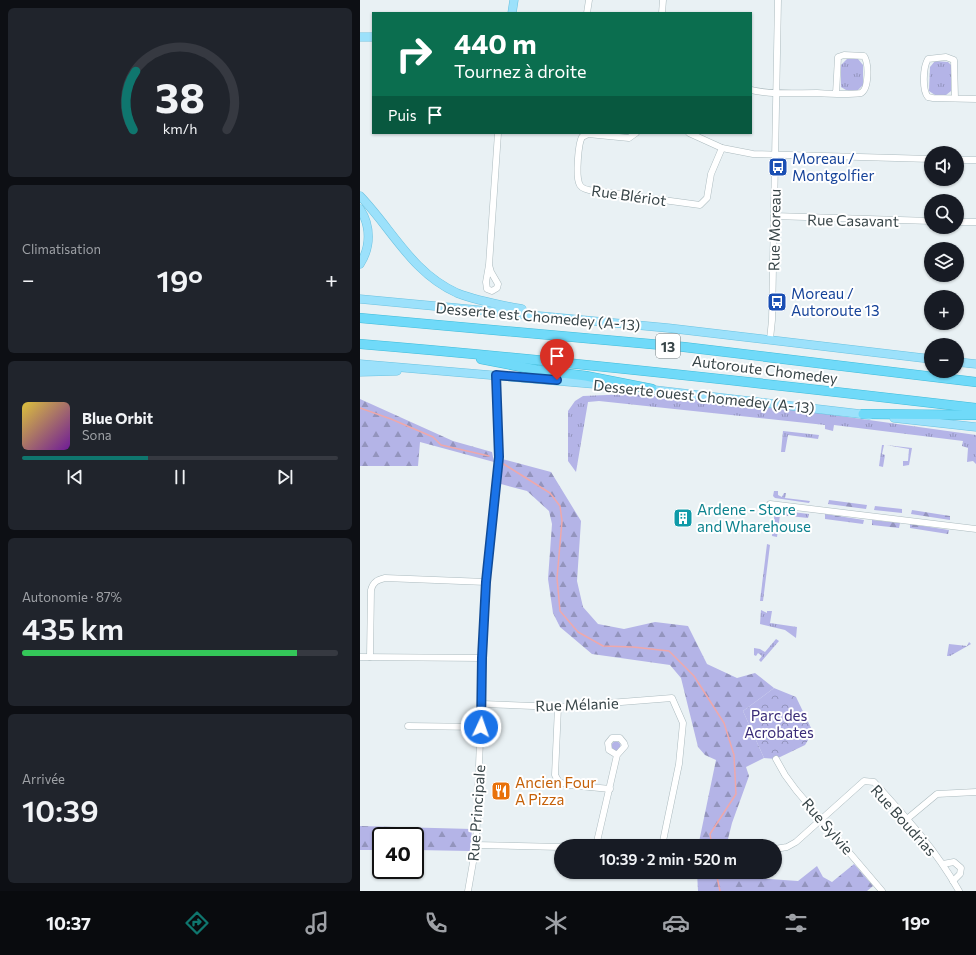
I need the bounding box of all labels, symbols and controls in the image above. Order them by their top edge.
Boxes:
text: 440 m [454,26,537,60]
icon: right [388,28,440,80]
text: Tournez à droite [454,60,587,82]
text: 38 [155,71,205,122]
icon: arrive [424,104,446,126]
text: Puis [388,106,416,124]
text: km/h [163,119,197,137]
map controls [924,146,964,378]
button: sound [924,146,964,186]
place label: Moreau / Montgolfier [792,149,874,184]
bus stop icon: Moreau / Montgolfier [767,156,789,178]
street label: Rue Blériot [590,181,668,209]
street label: Rue Moreau [764,189,784,271]
button: search [924,194,964,234]
street label: Rue Casavant [807,210,899,230]
text: Climatisation [22,241,101,257]
button: layers [924,242,964,282]
text: 19° [157,261,203,298]
text: − [22,266,35,293]
text: + [325,266,338,293]
place label: Moreau / Autoroute 13 [791,284,879,319]
button: + [924,290,964,330]
bus stop icon: Moreau / Autoroute 13 [766,291,788,313]
street label: Desserte est Chomedey (A-13) [435,298,641,334]
road number: 13 [656,334,680,358]
button: − [924,338,964,378]
pin [540,339,574,380]
icon: arrive [546,345,568,367]
street label: Autoroute Chomedey [691,351,839,387]
street label: Desserte ouest Chomedey (A-13) [592,375,816,417]
text: Blue Orbit [82,409,153,427]
text: Sona [82,427,112,443]
icon: previous [64,466,86,488]
icon: pause [169,466,191,488]
icon: next [274,466,296,488]
place label: Ardene - Store and Wharehouse [697,500,811,535]
building icon: Ardene - Store and Wharehouse [672,507,694,529]
text: Autonomie · 87% [22,589,122,605]
text: 435 km [22,609,124,646]
street label: Rue Mélanie [535,694,619,714]
position arrow [460,706,502,748]
park label: Parc des Acrobates [744,706,814,741]
street label: Rue Principale [464,764,488,862]
text: Arrivée [22,771,65,787]
place label: Ancien Four A Pizza [515,773,596,808]
restaurant icon: Ancien Four A Pizza [490,780,512,802]
street label: Rue Boudrias [867,781,941,859]
text: 10:39 [22,791,99,828]
street label: Rue Sylvie [799,794,857,858]
speed limit sign: 40 [372,827,424,879]
text: 10:39 · 2 min · 520 m [599,850,737,868]
icon: directions [183,909,211,937]
icon: music [303,909,331,937]
icon: phone [422,909,450,937]
icon: climate [542,909,570,937]
icon: car [662,909,690,937]
icon: filters [782,909,810,937]
text: 10:37 [46,912,91,934]
text: 19° [902,912,930,934]

